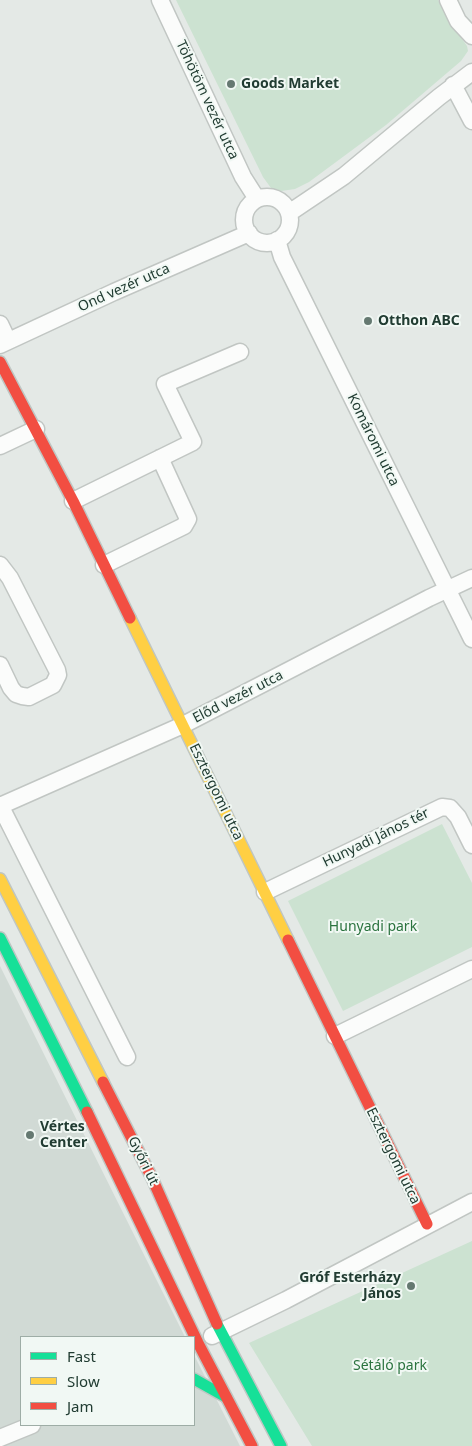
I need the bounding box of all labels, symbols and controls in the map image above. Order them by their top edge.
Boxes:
street label: Töhötöm vezér utca [172,38,242,162]
place label: Goods Market [241,76,339,92]
marker: Goods Market [225,78,237,90]
street label: Ond vezér utca [75,260,173,316]
place label: Otthon ABC [378,313,460,329]
marker: Otthon ABC [362,315,374,327]
street label: Komáromi utca [343,391,403,489]
street label: Előd vezér utca [190,667,286,727]
street label: Esztergomi utca [185,741,247,843]
street label: Hunyadi János tér [320,805,432,871]
park label: Hunyadi park [329,919,417,935]
street label: Esztergomi utca [362,1105,424,1207]
place label: Vértes Center [40,1119,87,1152]
marker: Vértes Center [24,1129,36,1141]
street label: Győri út [124,1134,162,1188]
place label: Gróf Esterházy János [299,1270,401,1302]
marker: Gróf Esterházy János [405,1280,417,1292]
legend [20,1336,195,1426]
text: Fast [67,1346,96,1366]
park label: Sétáló park [353,1358,427,1374]
text: Slow [67,1371,100,1391]
text: Jam [67,1396,94,1416]

